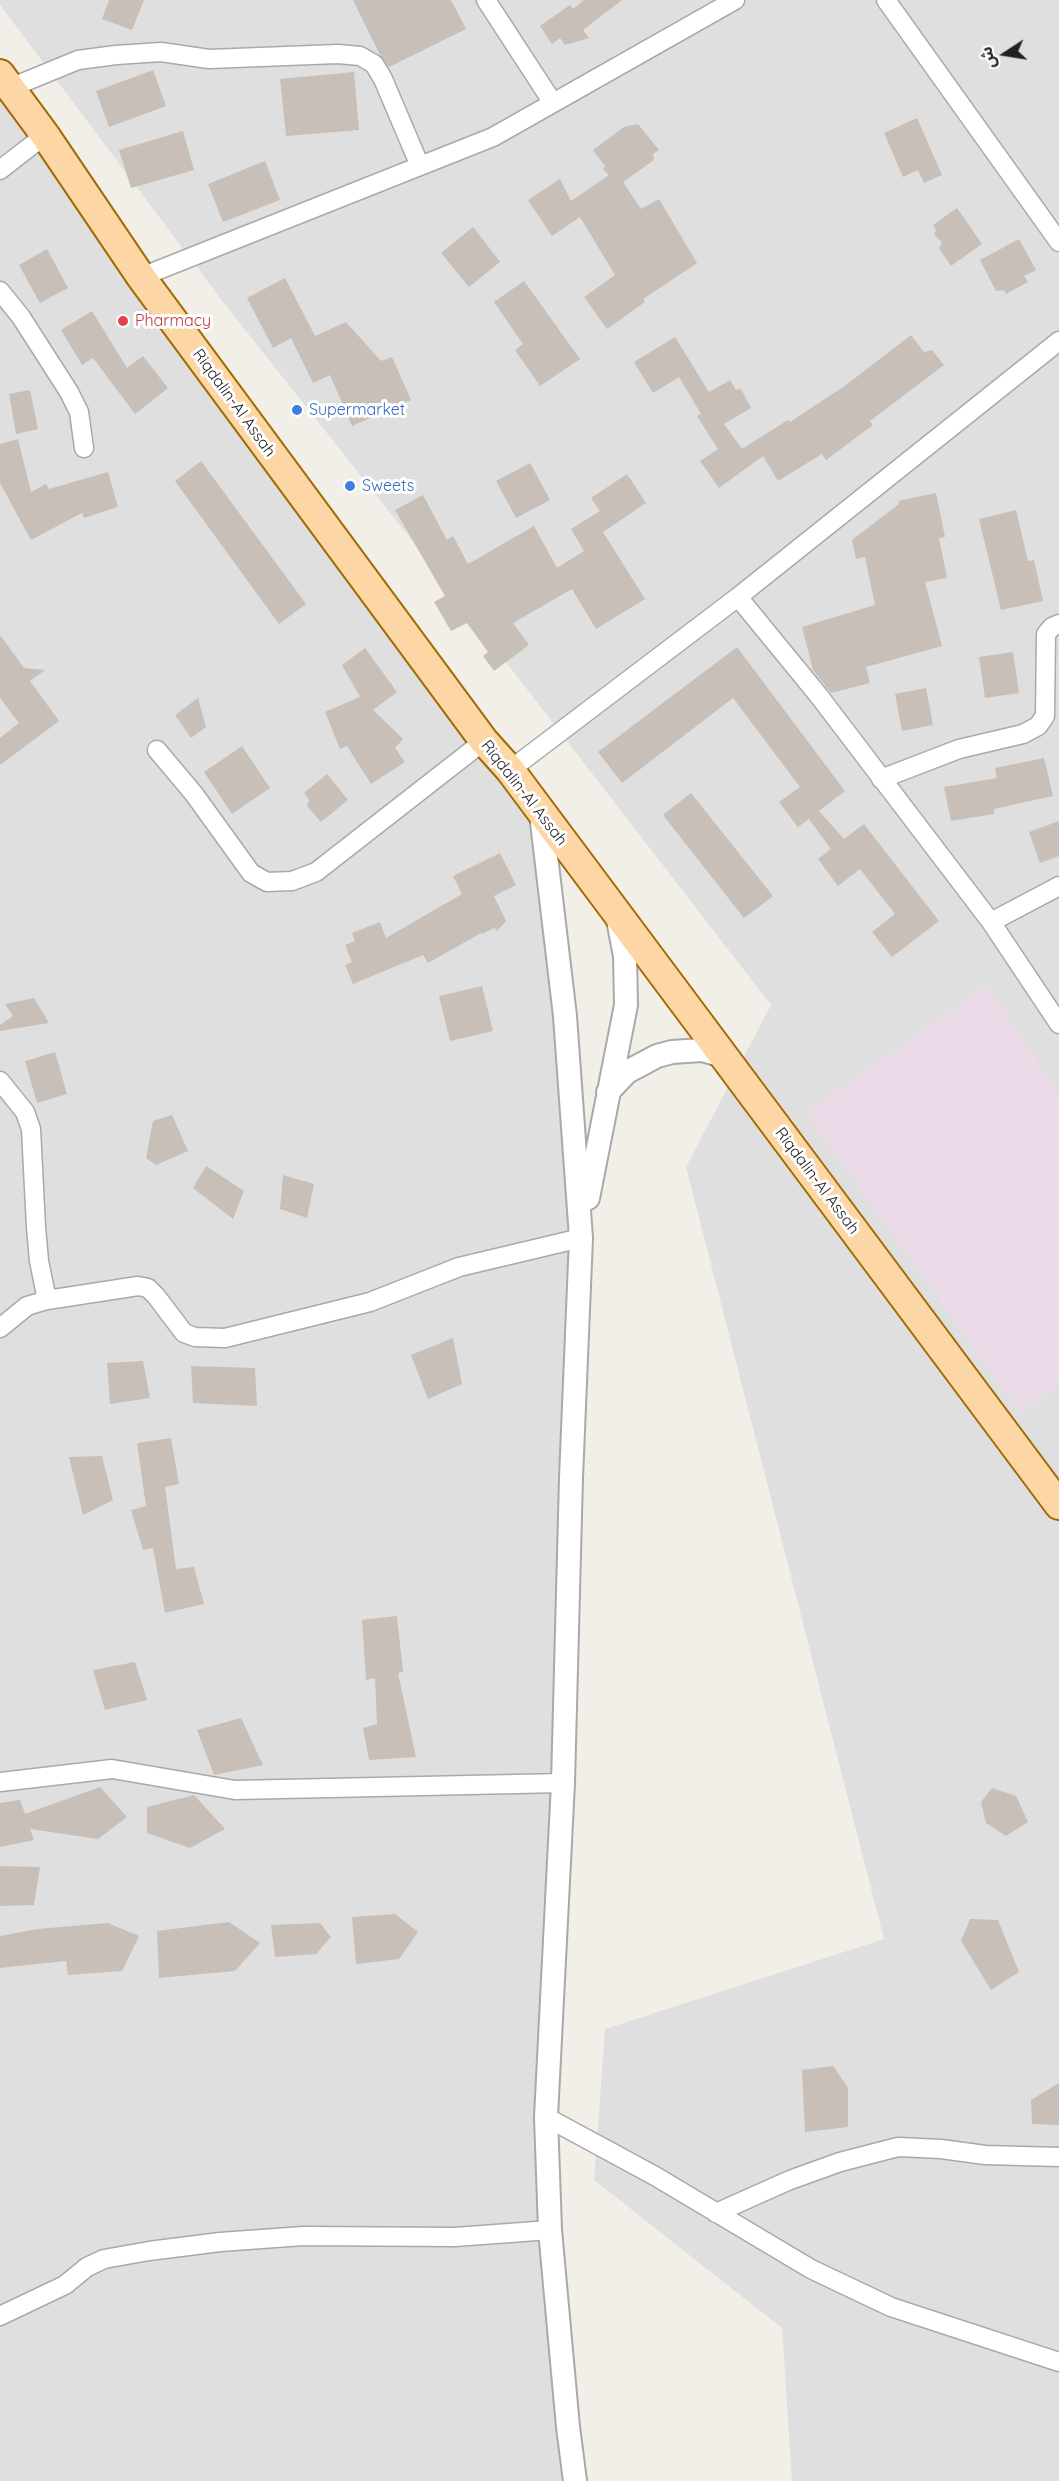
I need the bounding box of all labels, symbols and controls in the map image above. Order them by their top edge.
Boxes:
north arrow [975,24,1035,84]
text: ش [975,45,999,71]
place label: Pharmacy [135,311,211,331]
marker: Pharmacy [116,314,130,328]
street label: Riqdalin-Al Assah [188,345,280,461]
place label: Supermarket [309,400,405,420]
marker: Supermarket [290,403,304,417]
place label: Sweets [362,476,414,496]
marker: Sweets [343,479,357,493]
street label: Riqdalin-Al Assah [477,736,571,850]
street label: Riqdalin-Al Assah [771,1124,863,1238]

